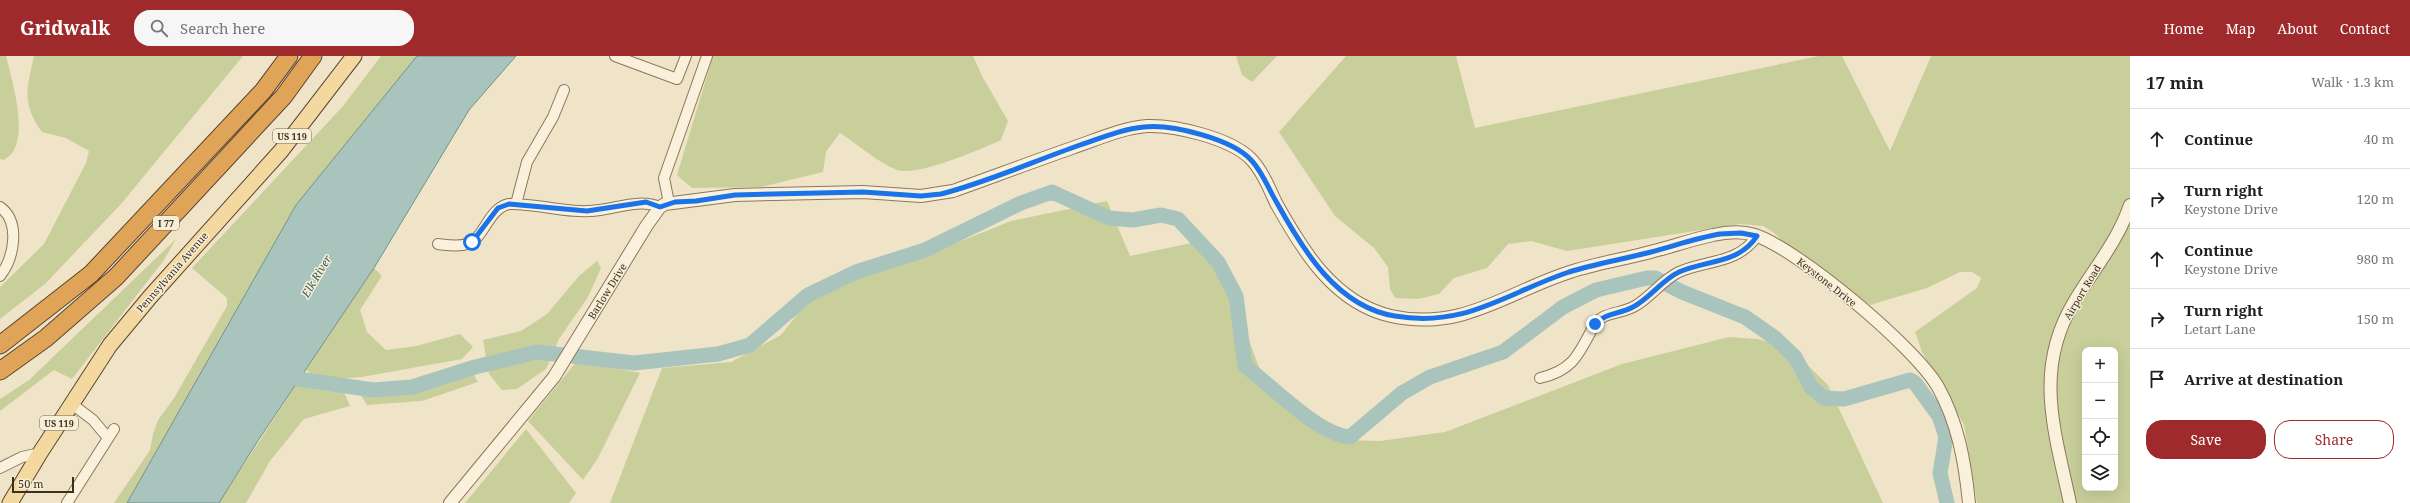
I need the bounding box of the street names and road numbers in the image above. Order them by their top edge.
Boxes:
road number: US 119 [273,129,311,143]
road number: I 77 [153,216,179,230]
street label: Pennsylvania Avenue [133,229,211,315]
street label: Keystone Drive [1794,254,1860,310]
street label: Barlow Drive [584,260,630,322]
street label: Airport Road [2060,262,2104,322]
road number: US 119 [40,416,78,430]

